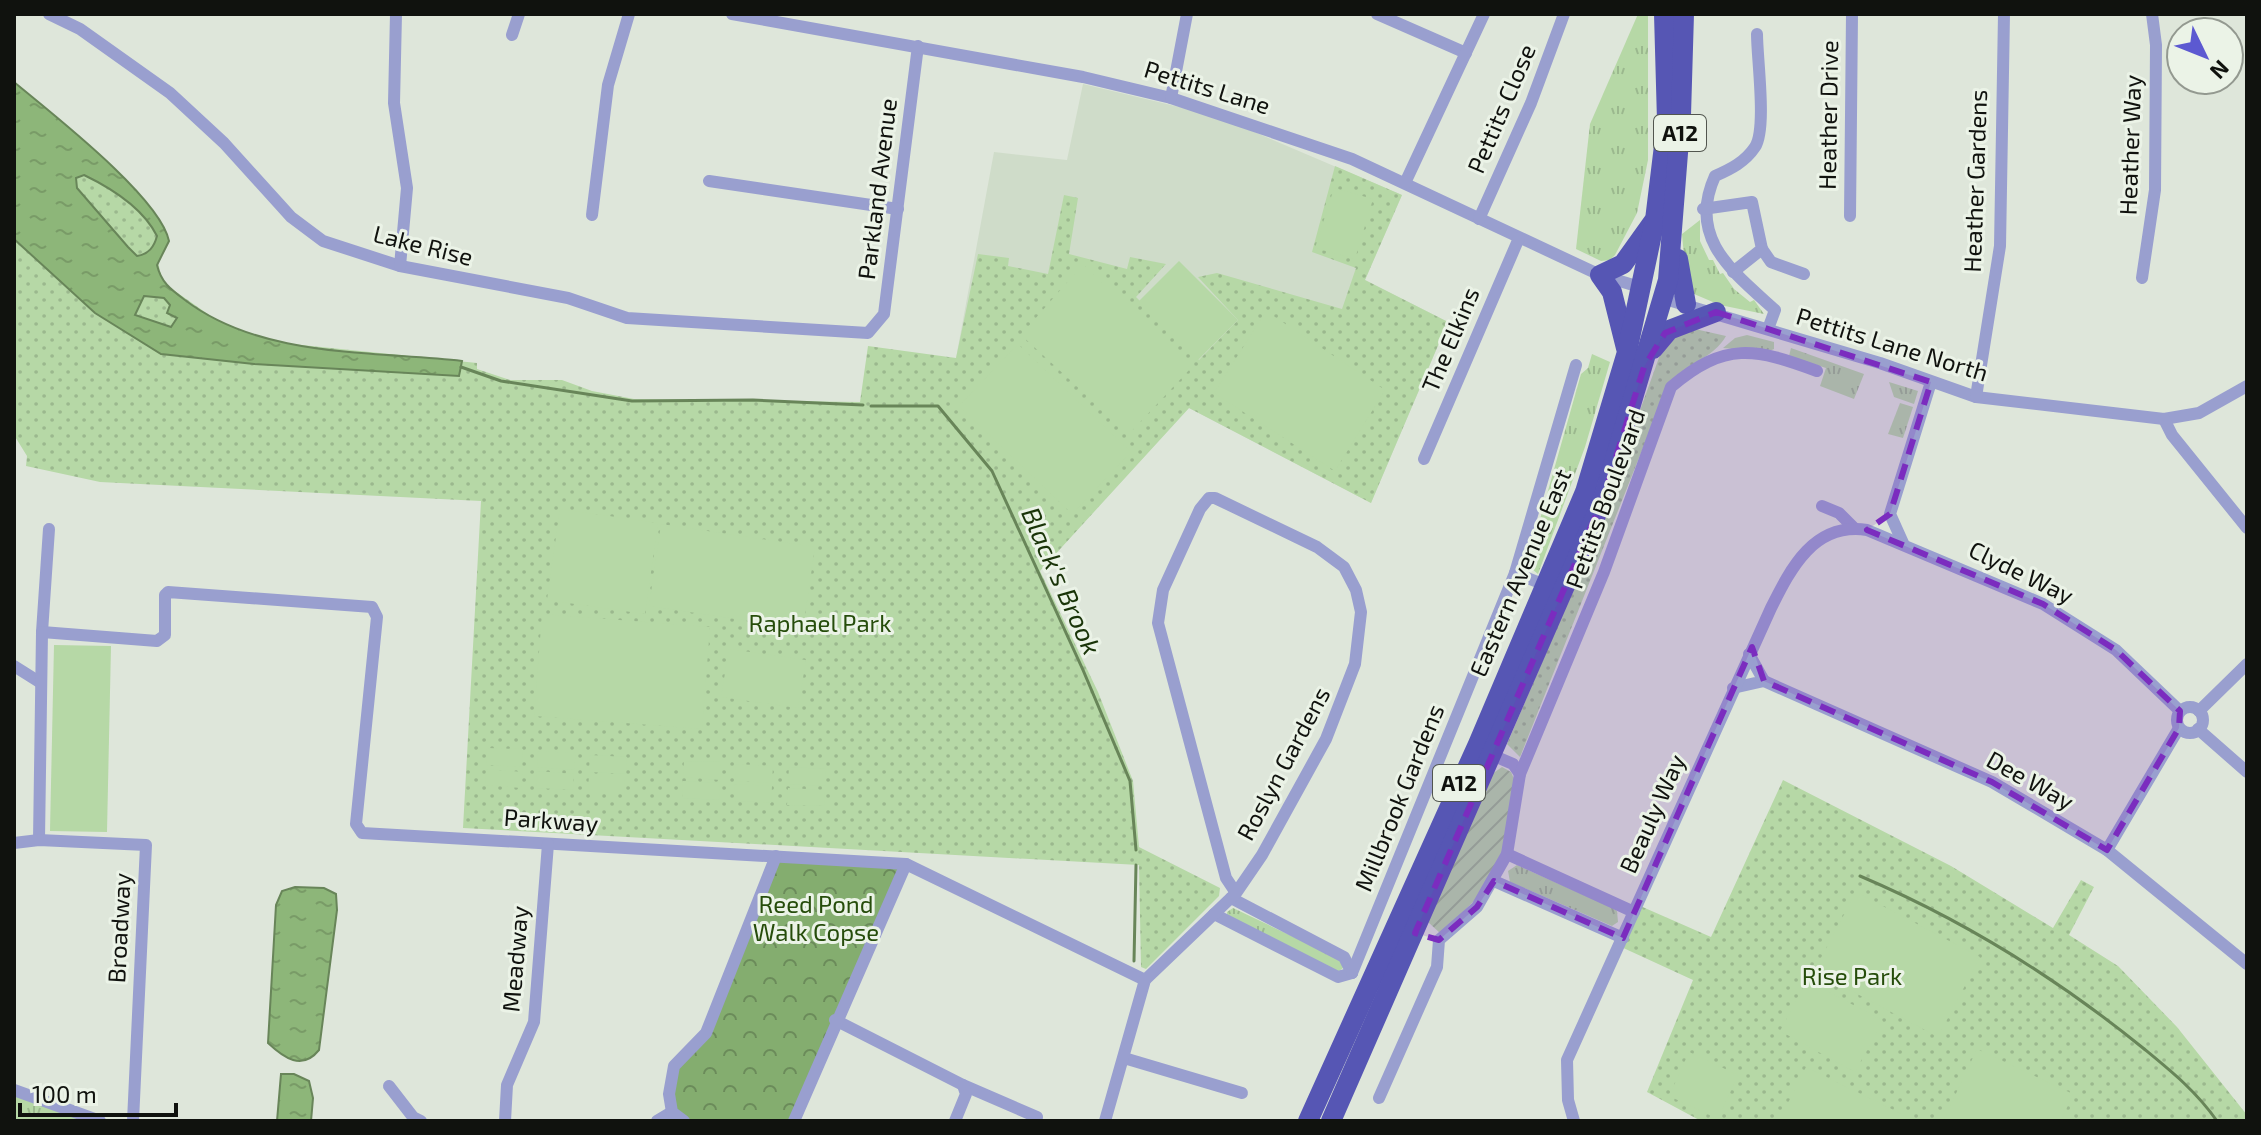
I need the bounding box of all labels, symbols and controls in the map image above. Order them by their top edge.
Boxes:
north arrow [2165,16,2245,96]
street label: Pettits Close [1460,40,1541,177]
street label: Heather Drive [1812,40,1843,190]
street label: Pettits Lane [1141,54,1274,119]
text: N [2205,56,2235,85]
street label: Heather Way [2113,74,2146,216]
street label: Heather Gardens [1957,89,1992,273]
street label: Parkland Avenue [851,97,902,281]
road number: A12 [1654,115,1706,151]
street label: Lake Rise [371,218,476,271]
street label: The Elkins [1415,283,1485,396]
street label: Pettits Lane North [1793,301,1992,386]
street label: Pettits Boulevard [1559,405,1651,592]
street label: Eastern Avenue East [1463,464,1577,681]
water label: Black's Brook [1016,502,1109,659]
street label: Clyde Way [1965,534,2079,610]
park label: Raphael Park [749,608,891,637]
street label: Roslyn Gardens [1230,682,1335,845]
street label: Millbrook Gardens [1348,700,1449,895]
street label: Dee Way [1982,744,2080,816]
street label: Beauly Way [1613,749,1691,877]
road number: A12 [1433,765,1485,801]
street label: Parkway [503,802,600,837]
street label: Broadway [101,872,136,984]
park label: Reed Pond Walk Copse [753,889,879,946]
street label: Meadway [495,904,534,1013]
park label: Rise Park [1802,961,1902,990]
scale bar [20,1067,176,1117]
text: 100 m [32,1079,97,1108]

